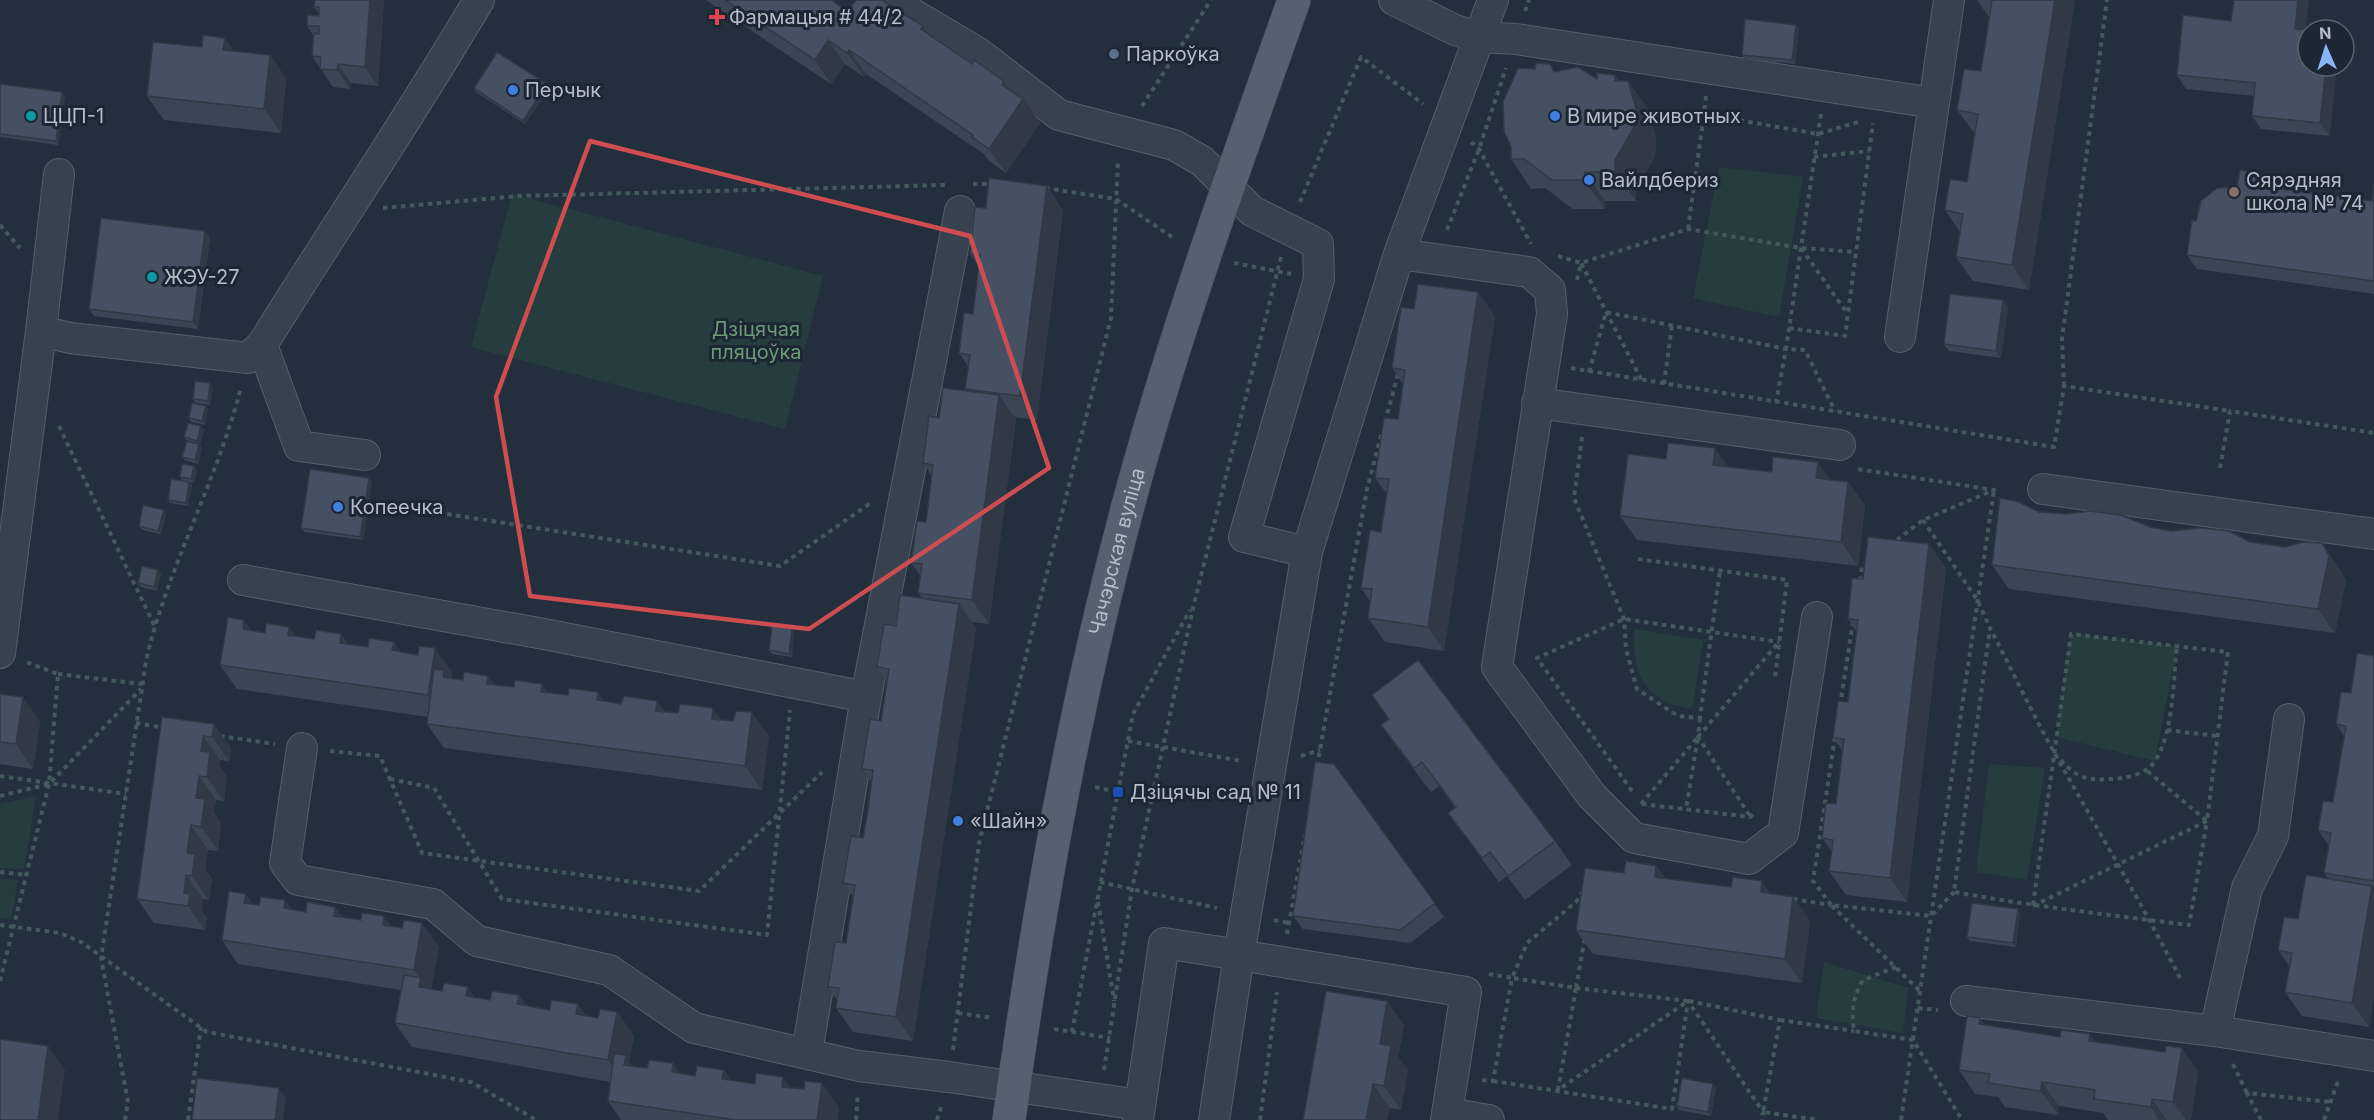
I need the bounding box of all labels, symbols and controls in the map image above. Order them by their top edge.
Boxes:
place label: Фармацыя # 44/2 [729,5,903,29]
marker: Фармацыя # 44/2 [710,10,724,24]
north arrow [2296,18,2356,78]
text: N [2319,23,2332,43]
place label: Паркоўка [1126,42,1220,66]
marker: Паркоўка [1107,47,1121,61]
place label: Перчык [525,78,601,102]
marker: Перчык [506,83,520,97]
place label: ЦЦП-1 [43,104,104,128]
place label: В мире животных [1567,104,1741,128]
marker: ЦЦП-1 [24,109,38,123]
marker: В мире животных [1548,109,1562,123]
place label: Вайлдбериз [1601,168,1719,192]
place label: Сярэдняя школа № 74 [2246,168,2364,215]
marker: Вайлдбериз [1582,173,1596,187]
marker: Сярэдняя школа № 74 [2227,185,2241,199]
place label: ЖЭУ-27 [164,265,239,289]
marker: ЖЭУ-27 [145,270,159,284]
park label: Дзіцячая пляцоўка [710,317,802,364]
street label: Чачэрская вуліца [1084,465,1150,637]
place label: Копеечка [350,495,444,519]
marker: Копеечка [331,500,345,514]
place label: Дзіцячы сад № 11 [1130,780,1301,804]
marker: Дзіцячы сад № 11 [1111,785,1125,799]
place label: «Шайн» [970,809,1047,833]
marker: «Шайн» [951,814,965,828]

